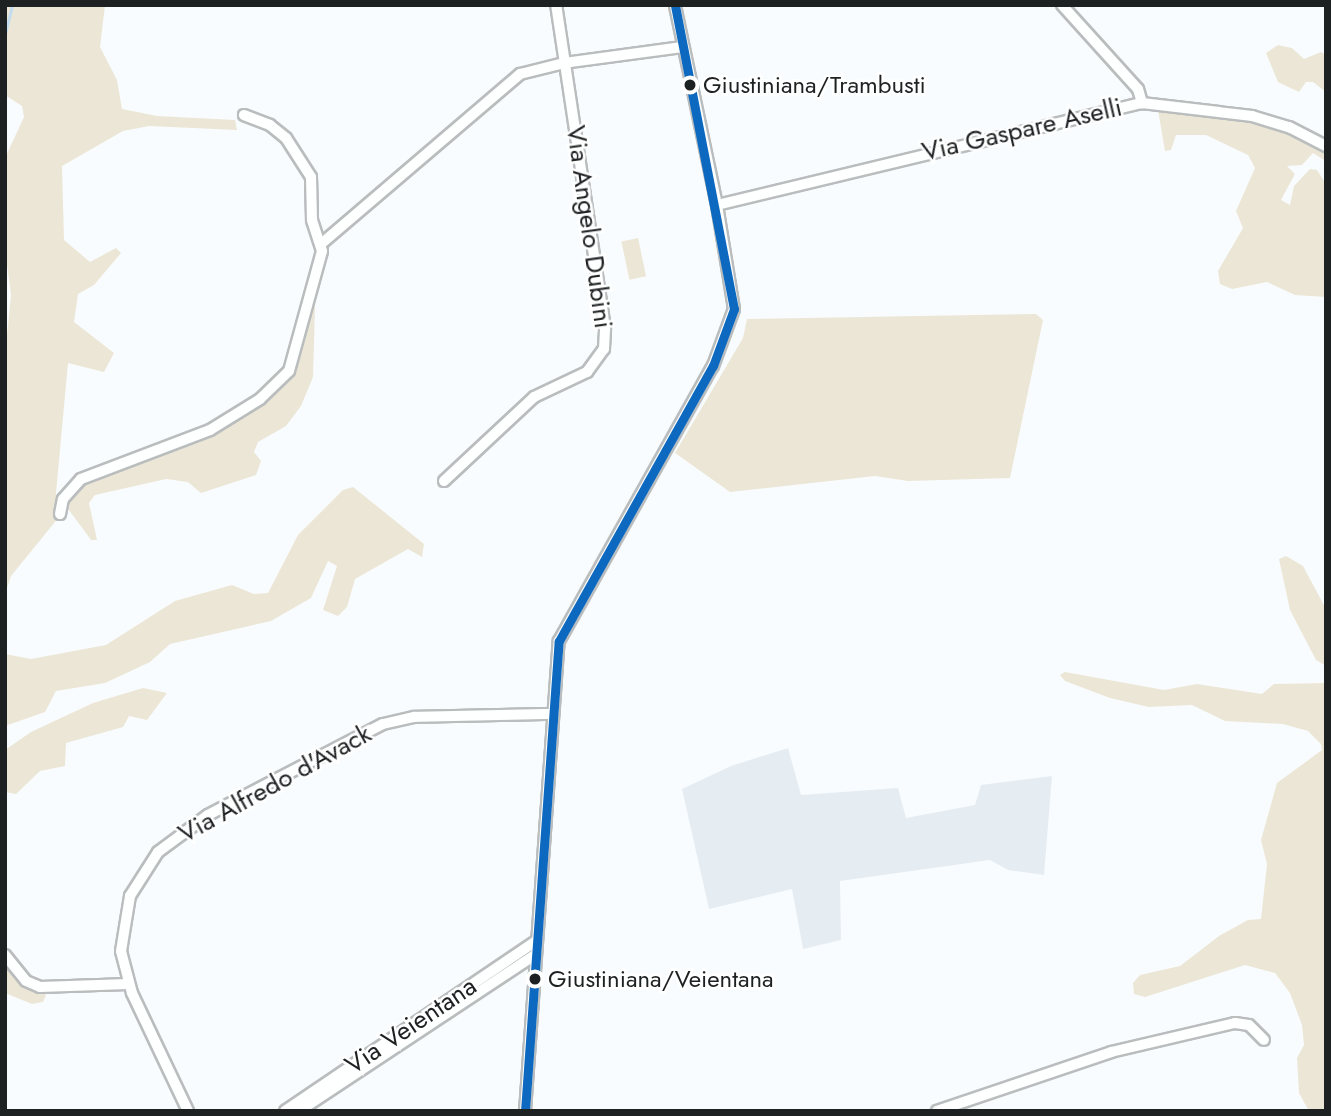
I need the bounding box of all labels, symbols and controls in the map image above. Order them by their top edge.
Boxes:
place label: Giustiniana/Trambusti [703,71,926,99]
marker: Giustiniana/Trambusti [683,78,697,92]
street label: Via Gaspare Aselli [919,92,1125,168]
street label: Via Angelo Dubini [559,124,619,330]
street label: Via Alfredo d'Avack [173,718,377,850]
place label: Giustiniana/Veientana [548,965,774,993]
street label: Via Veientana [340,971,482,1081]
marker: Giustiniana/Veientana [528,972,542,986]

